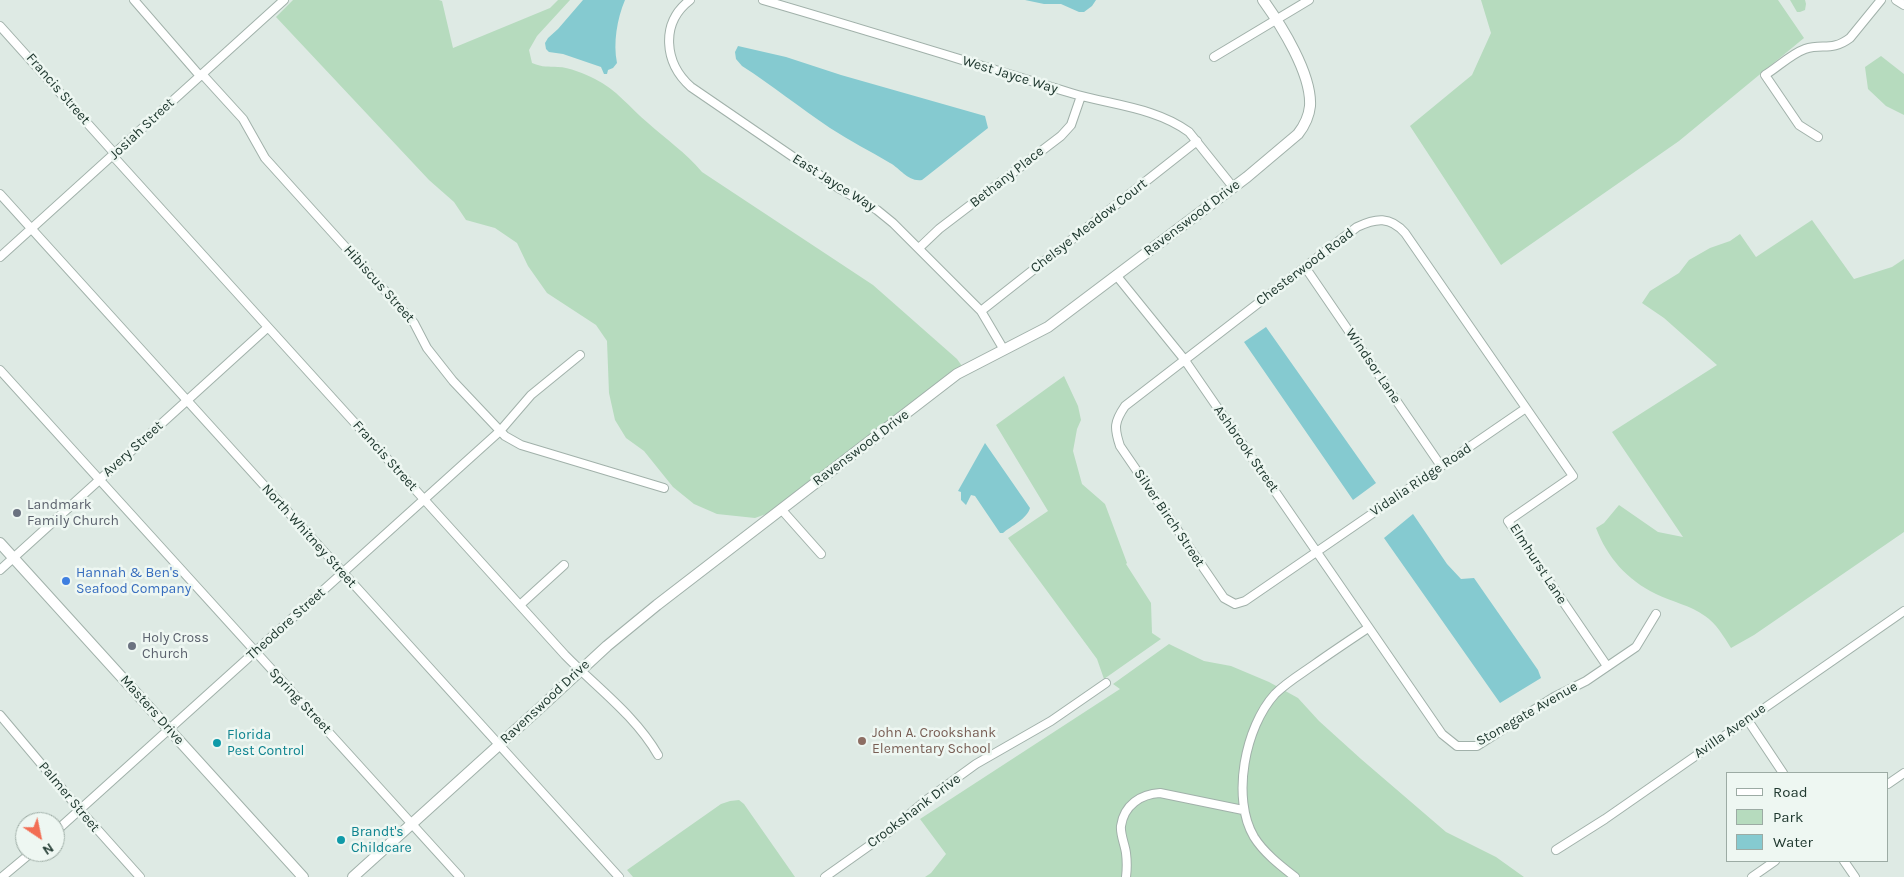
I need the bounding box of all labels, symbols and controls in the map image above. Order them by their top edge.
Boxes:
street label: Francis Street [22,50,94,128]
street label: West Jayce Way [960,52,1060,98]
street label: Josiah Street [106,95,178,163]
street label: Bethany Place [967,143,1047,211]
street label: East Jayce Way [789,151,879,215]
street label: Chelsye Meadow Court [1027,175,1151,277]
street label: Ravenswood Drive [1141,176,1243,260]
street label: Chesterwood Road [1253,225,1357,309]
street label: Hibiscus Street [340,242,418,326]
street label: Windsor Lane [1342,325,1404,407]
street label: Ashbrook Street [1210,402,1282,496]
street label: Ravenswood Drive [810,406,912,490]
street label: Francis Street [349,417,421,495]
street label: Avery Street [99,418,167,480]
street label: Vidalia Ridge Road [1367,440,1475,520]
street label: Silver Birch Street [1130,466,1208,570]
street label: North Whitney Street [258,481,360,591]
place label: Landmark Family Church [27,497,119,530]
marker: Landmark Family Church [11,507,23,519]
street label: Elmhurst Lane [1506,521,1570,607]
place label: Hannah & Ben's Seafood Company [76,565,191,598]
marker: Hannah & Ben's Seafood Company [60,575,72,587]
street label: Theodore Street [243,584,329,664]
place label: Holy Cross Church [142,630,209,662]
marker: Holy Cross Church [126,640,138,652]
street label: Ravenswood Drive [497,656,593,748]
street label: Spring Street [265,665,335,737]
street label: Masters Drive [116,672,188,748]
street label: Stonegate Avenue [1473,678,1581,750]
street label: Avilla Avenue [1691,700,1769,762]
place label: John A. Crookshank Elementary School [872,725,996,758]
place label: Florida Pest Control [227,727,304,760]
marker: John A. Crookshank Elementary School [856,735,868,747]
marker: Florida Pest Control [211,737,223,749]
street label: Palmer Street [35,758,103,836]
street label: Crookshank Drive [864,770,964,852]
legend [1726,772,1889,862]
text: Road [1773,783,1808,801]
text: Park [1773,808,1803,826]
north arrow [15,812,65,862]
place label: Brandt's Childcare [351,824,412,856]
text: Water [1773,833,1813,851]
marker: Brandt's Childcare [335,834,347,846]
text: N [39,839,57,859]

